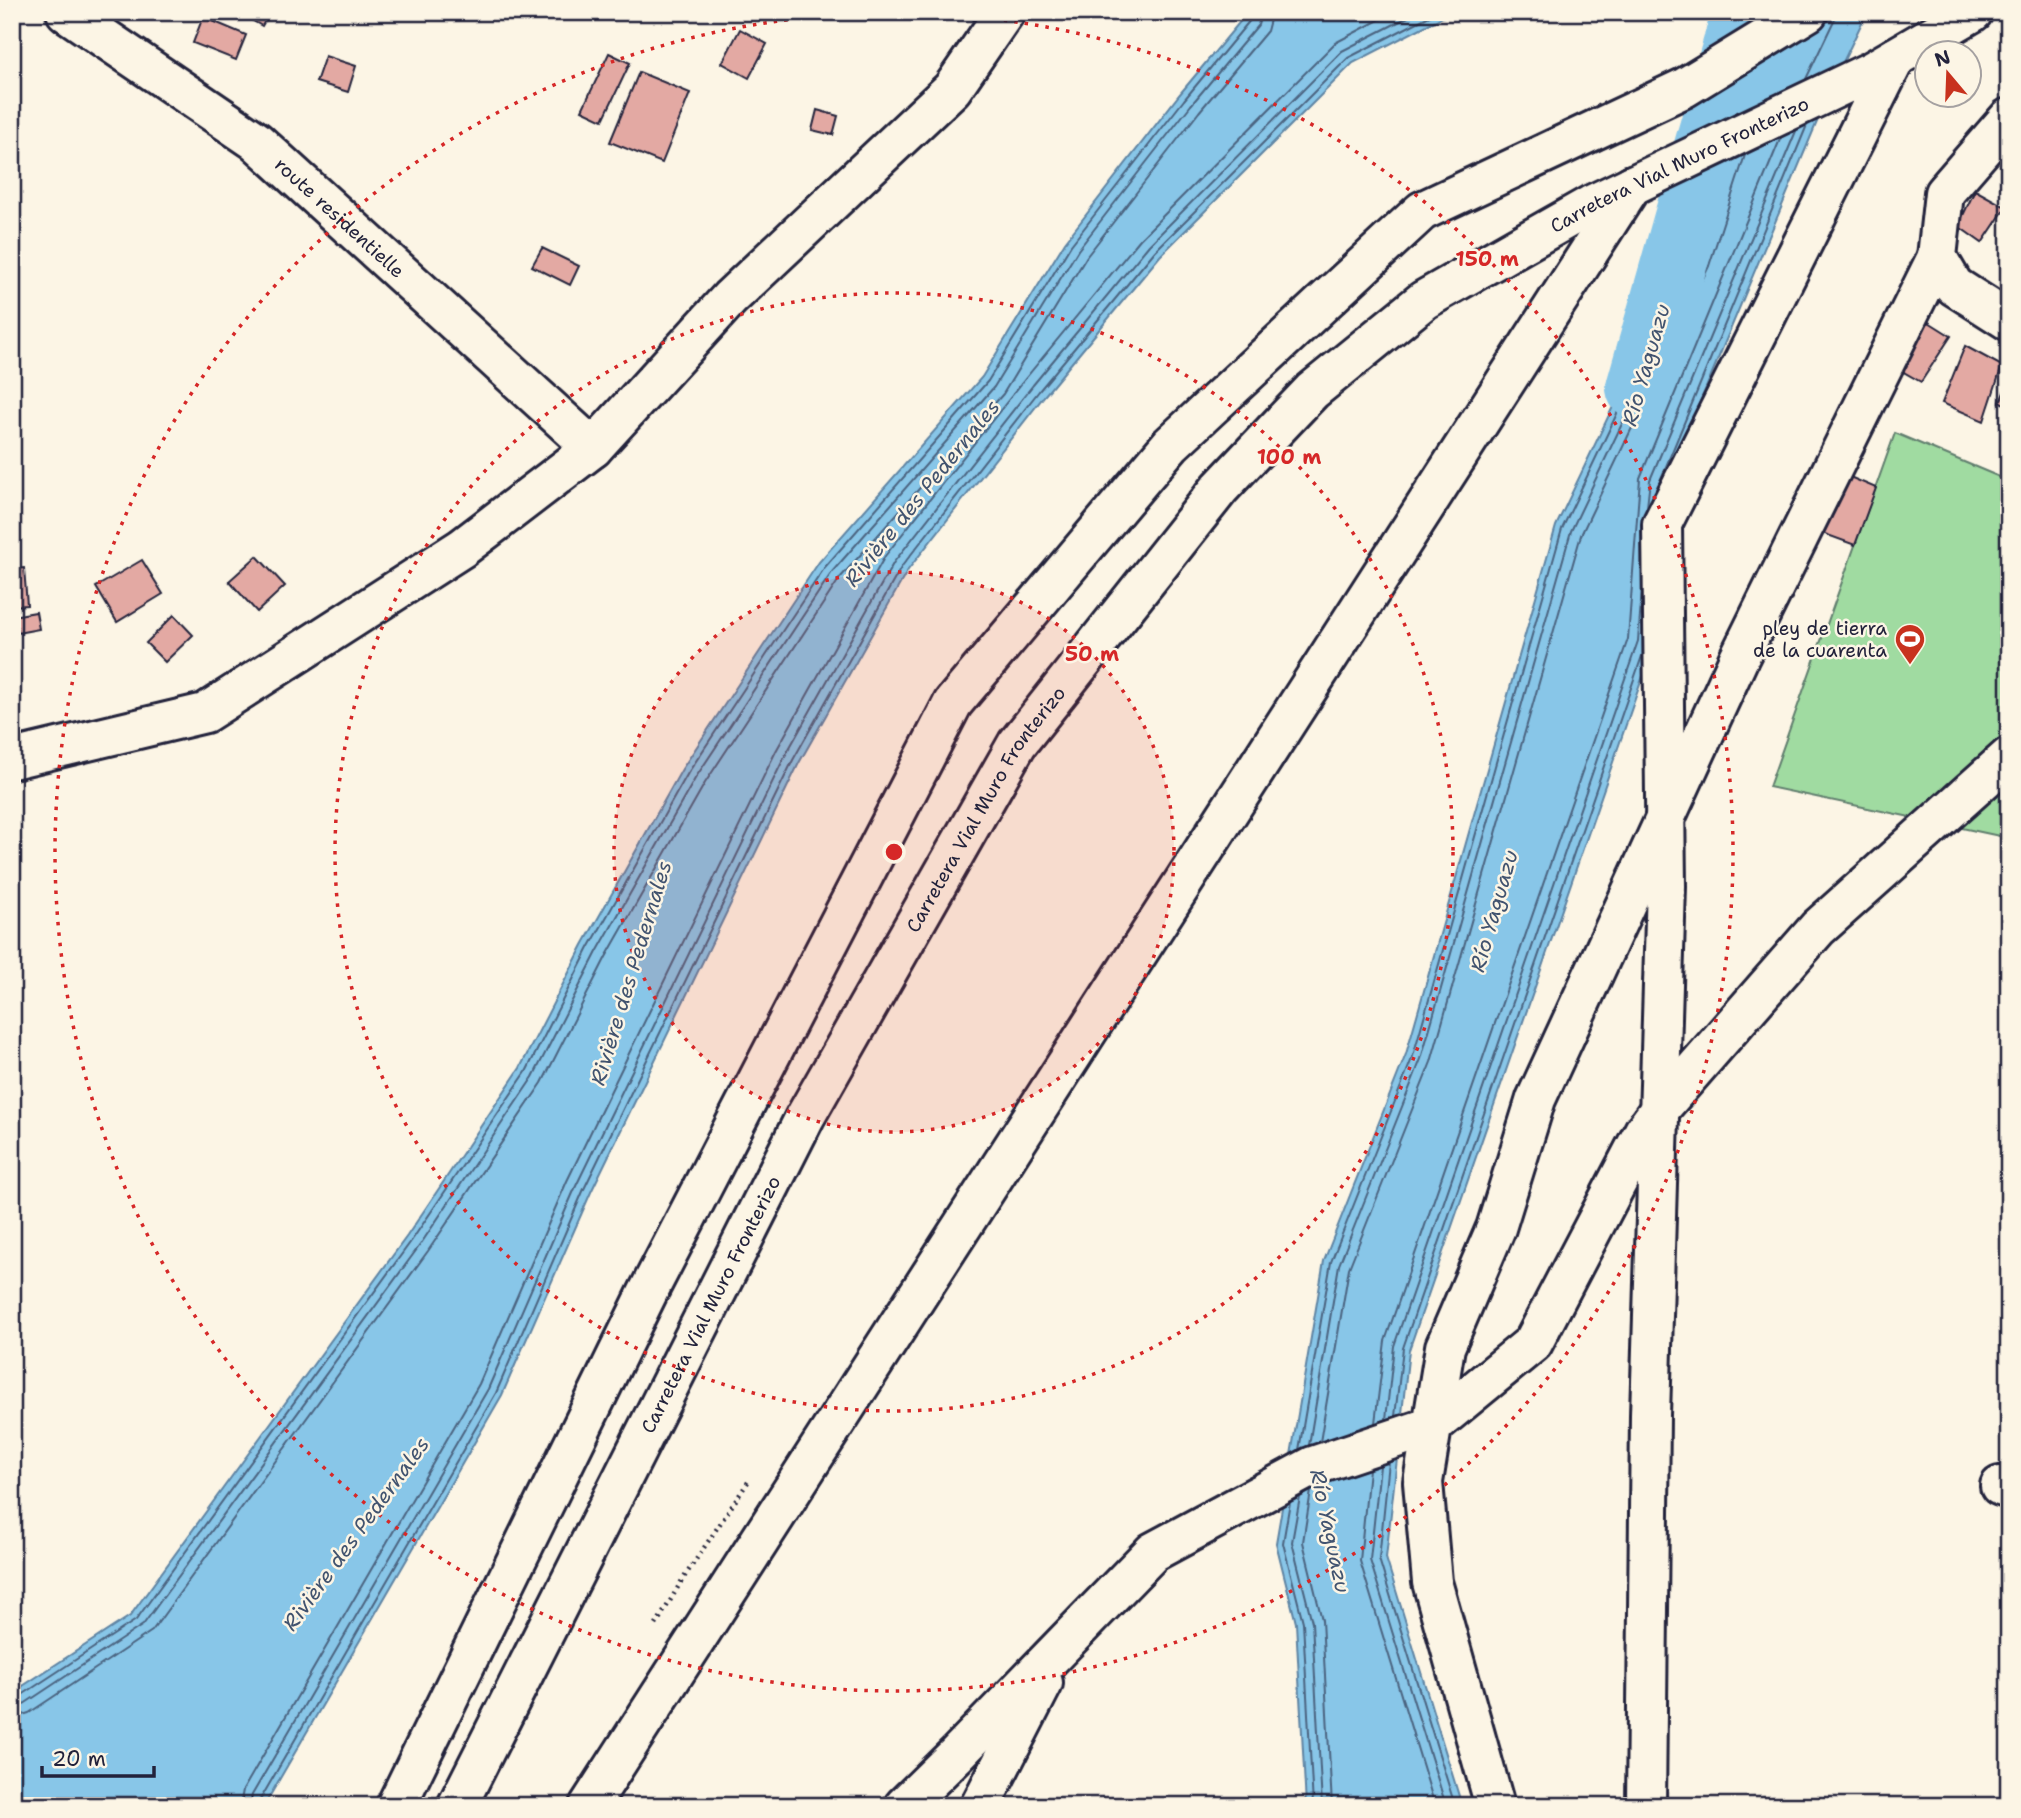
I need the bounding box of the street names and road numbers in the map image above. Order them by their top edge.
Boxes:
street label: Carretera Vial Muro Fronterizo [1546,91,1813,239]
street label: route residentielle [269,152,410,283]
street label: Carretera Vial Muro Fronterizo [901,681,1071,937]
street label: Carretera Vial Muro Fronterizo [635,1172,786,1438]

